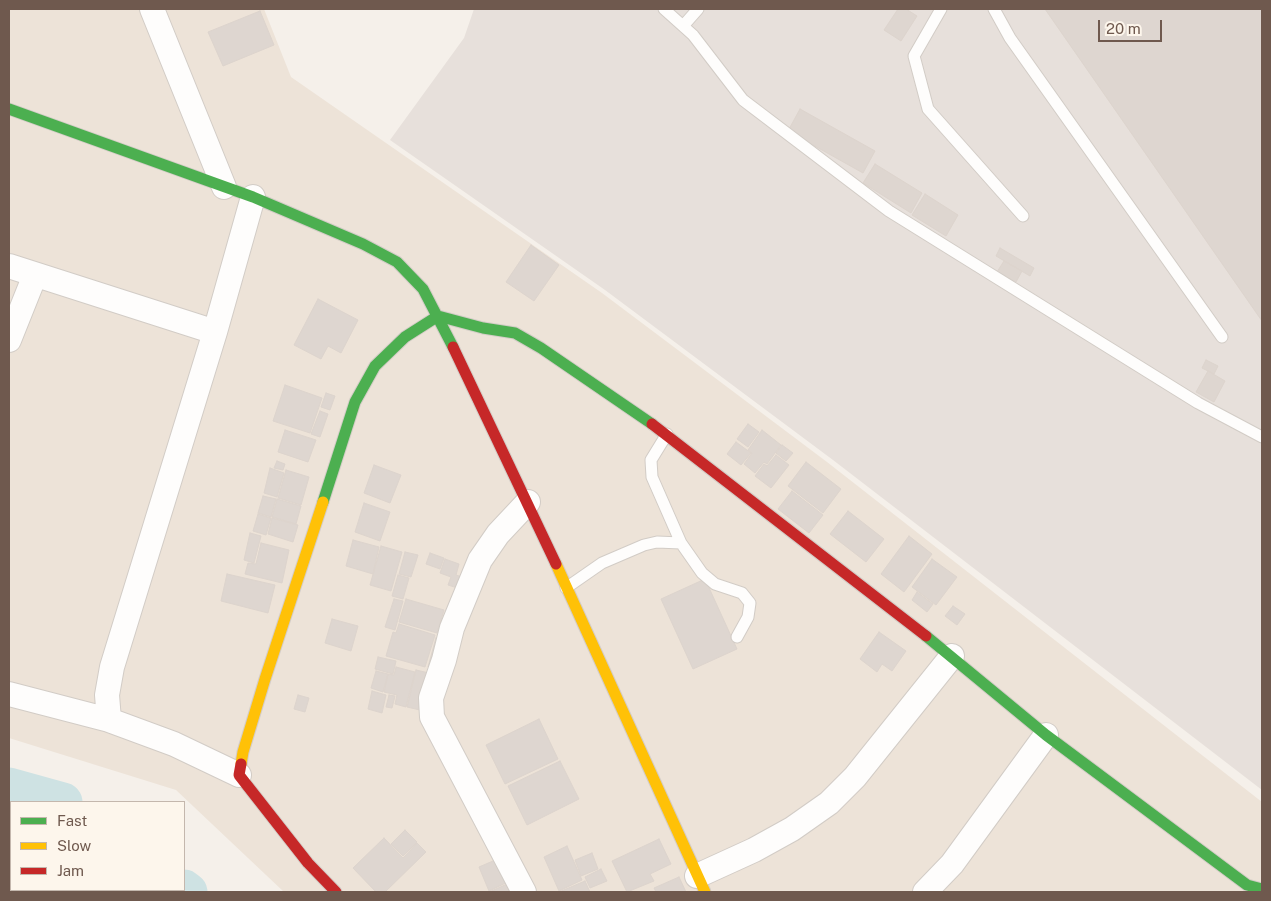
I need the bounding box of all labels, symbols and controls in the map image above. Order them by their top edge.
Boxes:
scale bar [1101,10,1165,42]
text: 20 m [1106,20,1141,37]
legend [10,801,185,891]
text: Fast [57,812,87,829]
text: Slow [57,837,91,854]
text: Jam [57,862,84,879]

